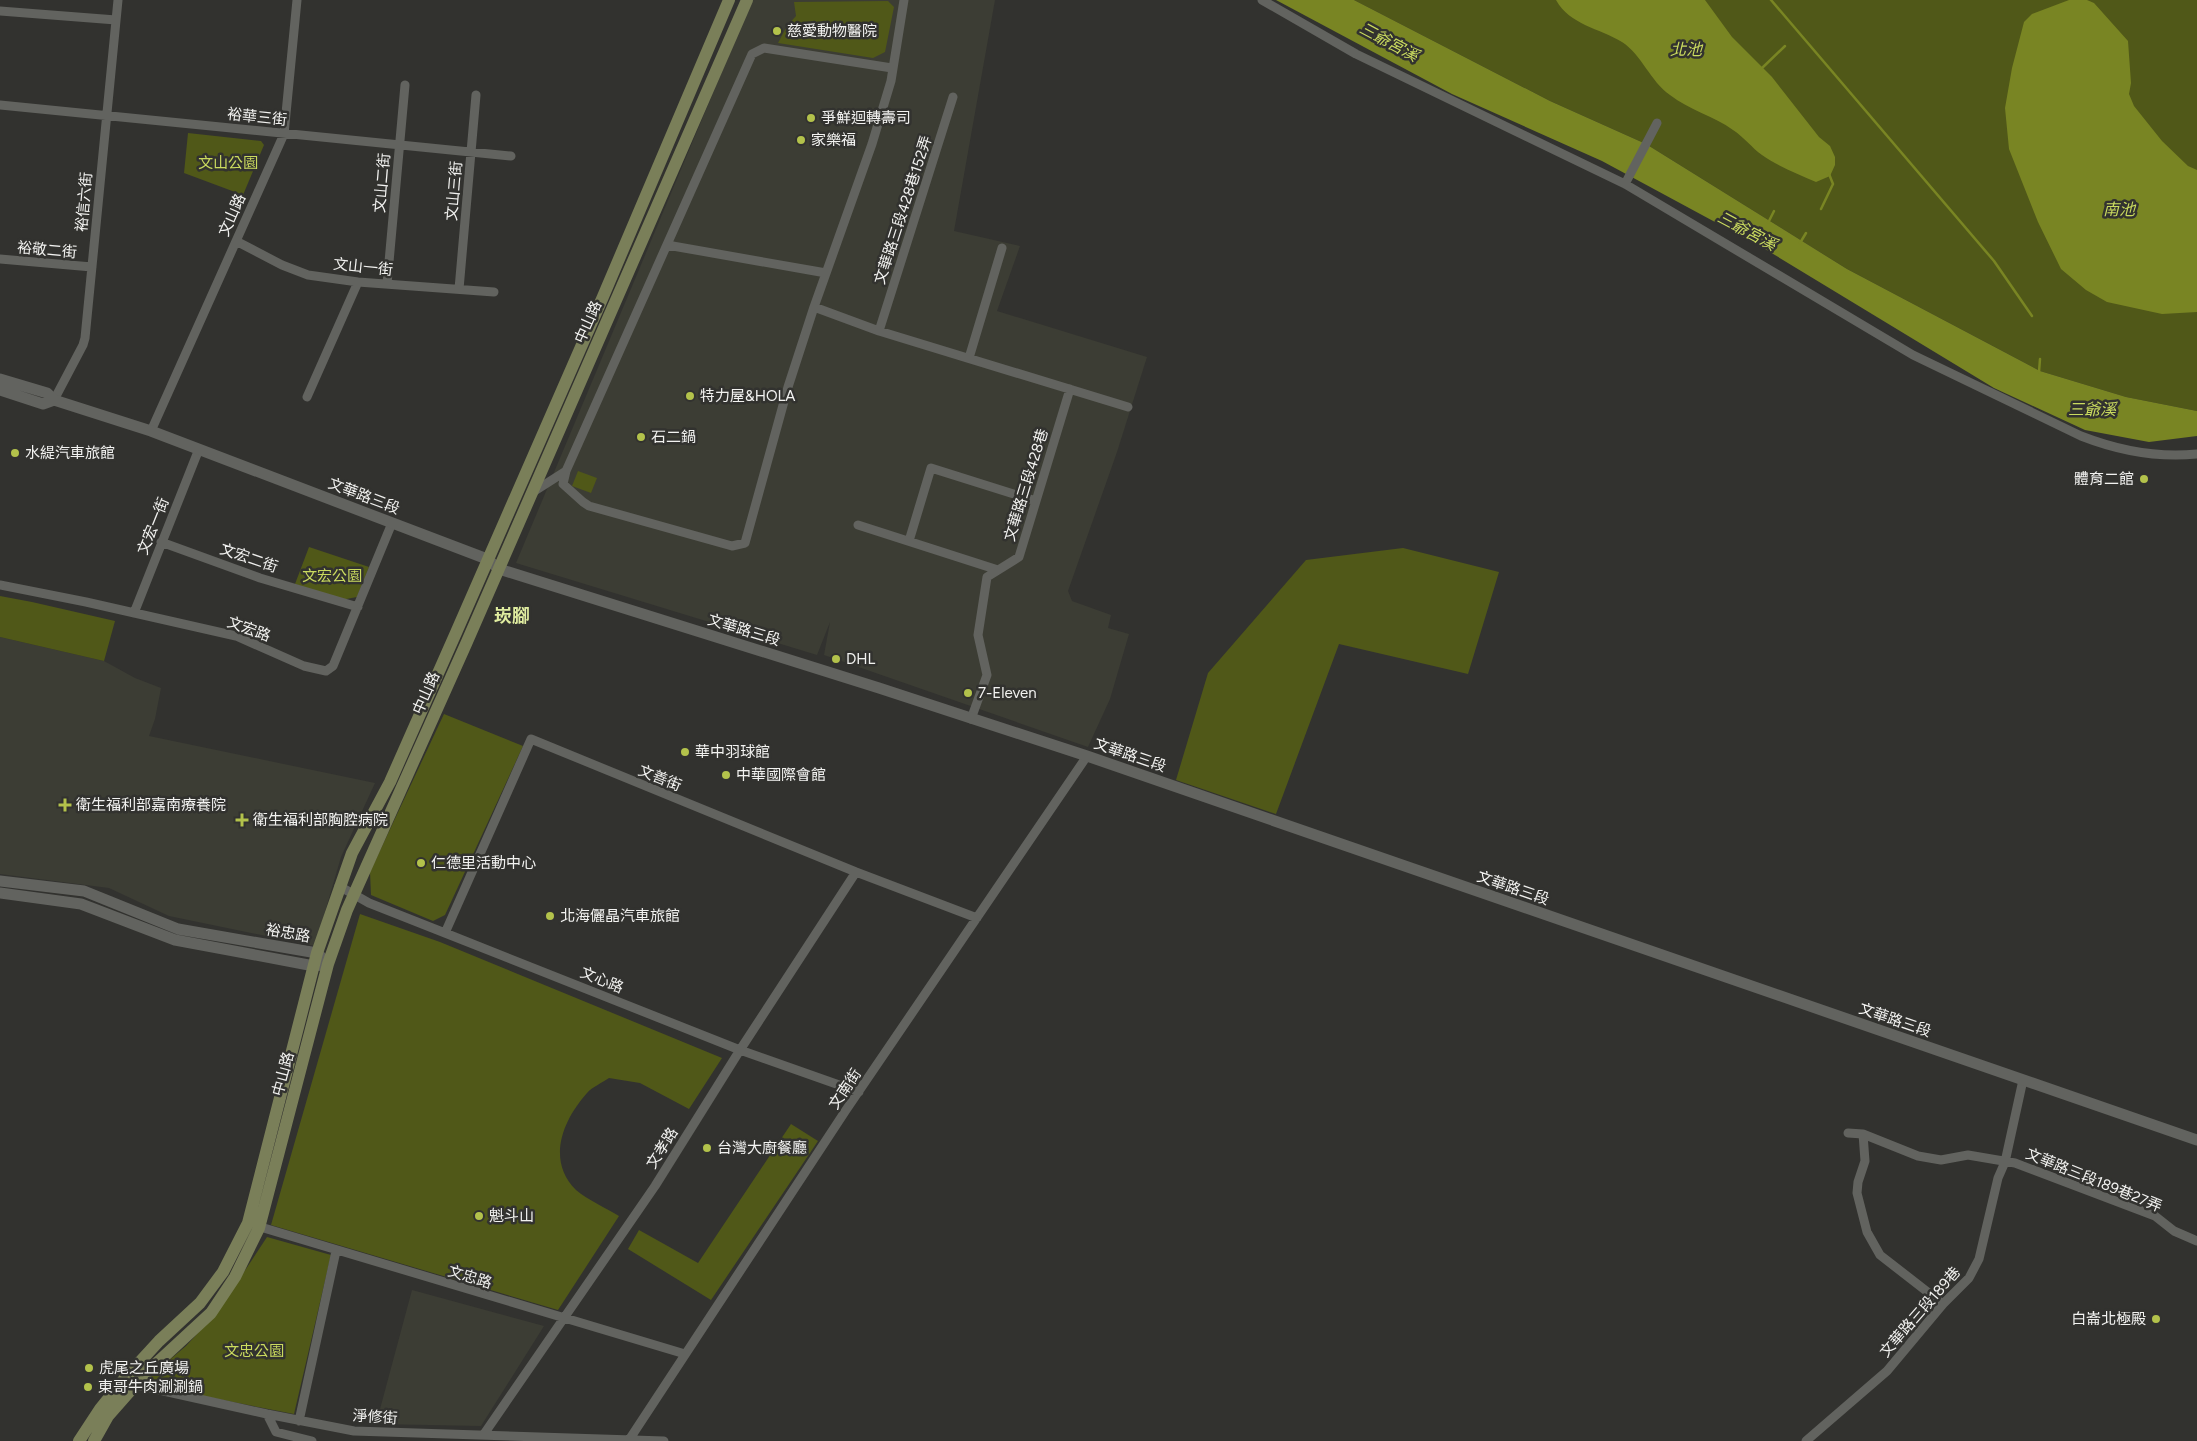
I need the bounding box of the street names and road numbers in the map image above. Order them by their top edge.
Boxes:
street label: 裕華三街 [226,105,288,129]
street label: 文華路三段428巷152弄 [870,133,936,287]
street label: 文山二街 [370,152,394,214]
street label: 文山三街 [442,160,466,222]
street label: 裕信六街 [72,171,96,233]
street label: 文山路 [215,191,249,239]
street label: 裕敬二街 [16,238,78,262]
street label: 文山一街 [332,255,394,279]
street label: 中山路 [571,298,605,346]
street label: 文華路三段428巷 [1000,426,1052,544]
street label: 文華路三段 [326,474,402,518]
street label: 文宏一街 [133,495,173,557]
street label: 文宏二街 [218,540,280,576]
street label: 文華路三段 [705,610,783,650]
street label: 文宏路 [225,613,273,645]
street label: 中山路 [409,669,443,717]
street label: 文華路三段 [1092,734,1168,776]
street label: 文善街 [636,761,684,795]
street label: 文華路三段 [1475,867,1551,909]
street label: 裕忠路 [264,920,312,946]
street label: 文心路 [578,963,626,997]
street label: 文華路三段 [1857,999,1933,1041]
street label: 中山路 [268,1050,298,1098]
street label: 文南街 [825,1065,865,1113]
street label: 文孝路 [642,1124,682,1172]
street label: 文華路三段189巷27弄 [2023,1144,2165,1216]
street label: 文忠路 [446,1262,494,1292]
street label: 文華路三段189巷 [1876,1263,1964,1361]
street label: 淨修街 [352,1406,398,1428]

